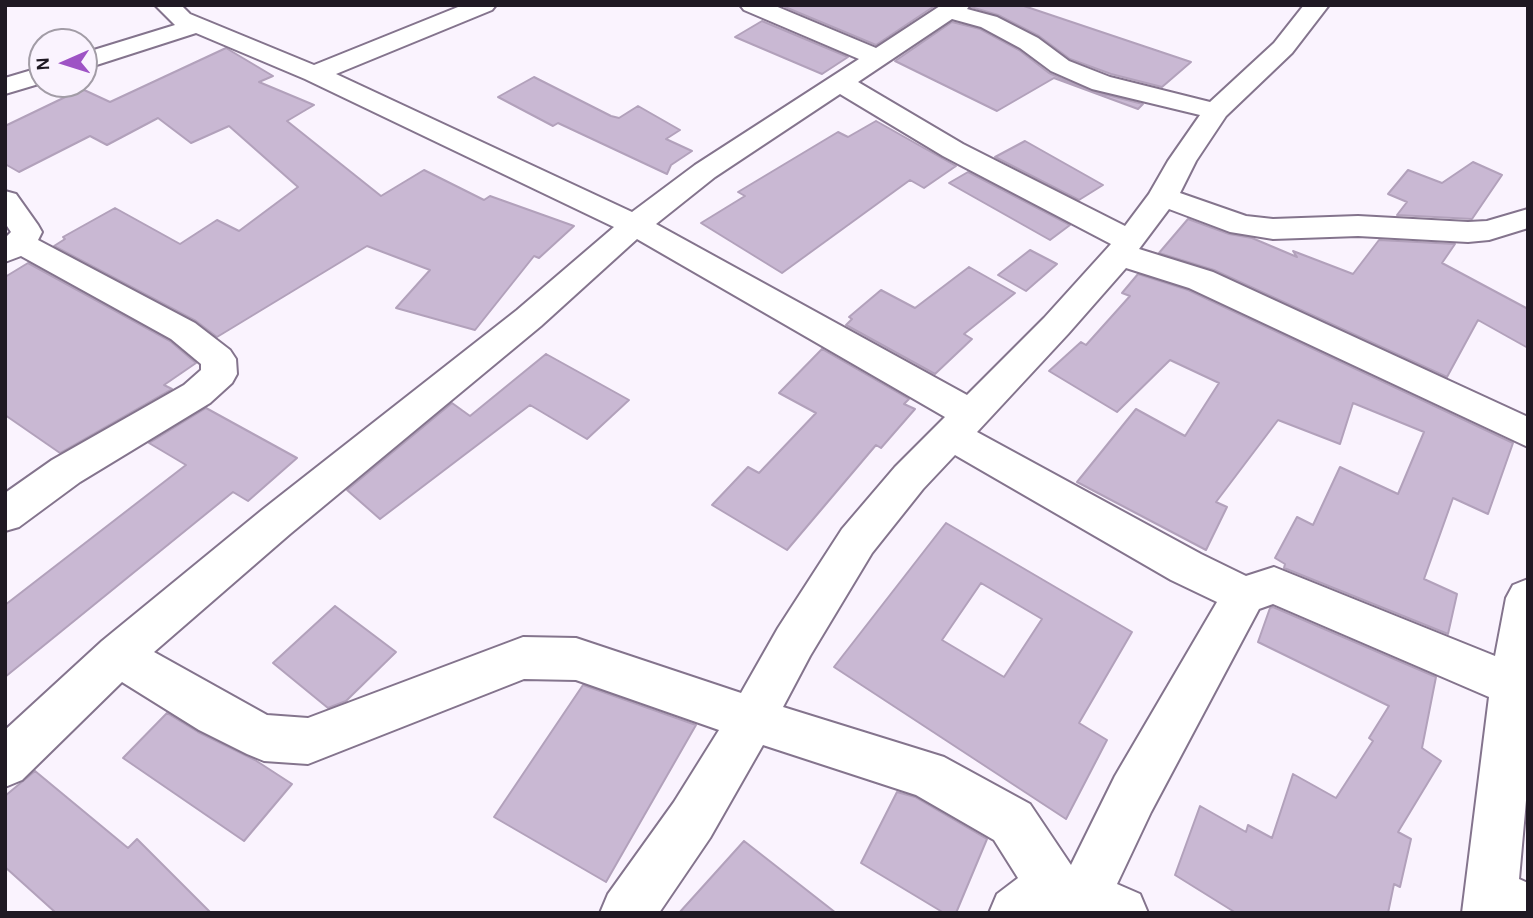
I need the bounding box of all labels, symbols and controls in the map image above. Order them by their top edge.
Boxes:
north arrow [28,28,98,98]
text: N [34,57,53,71]

